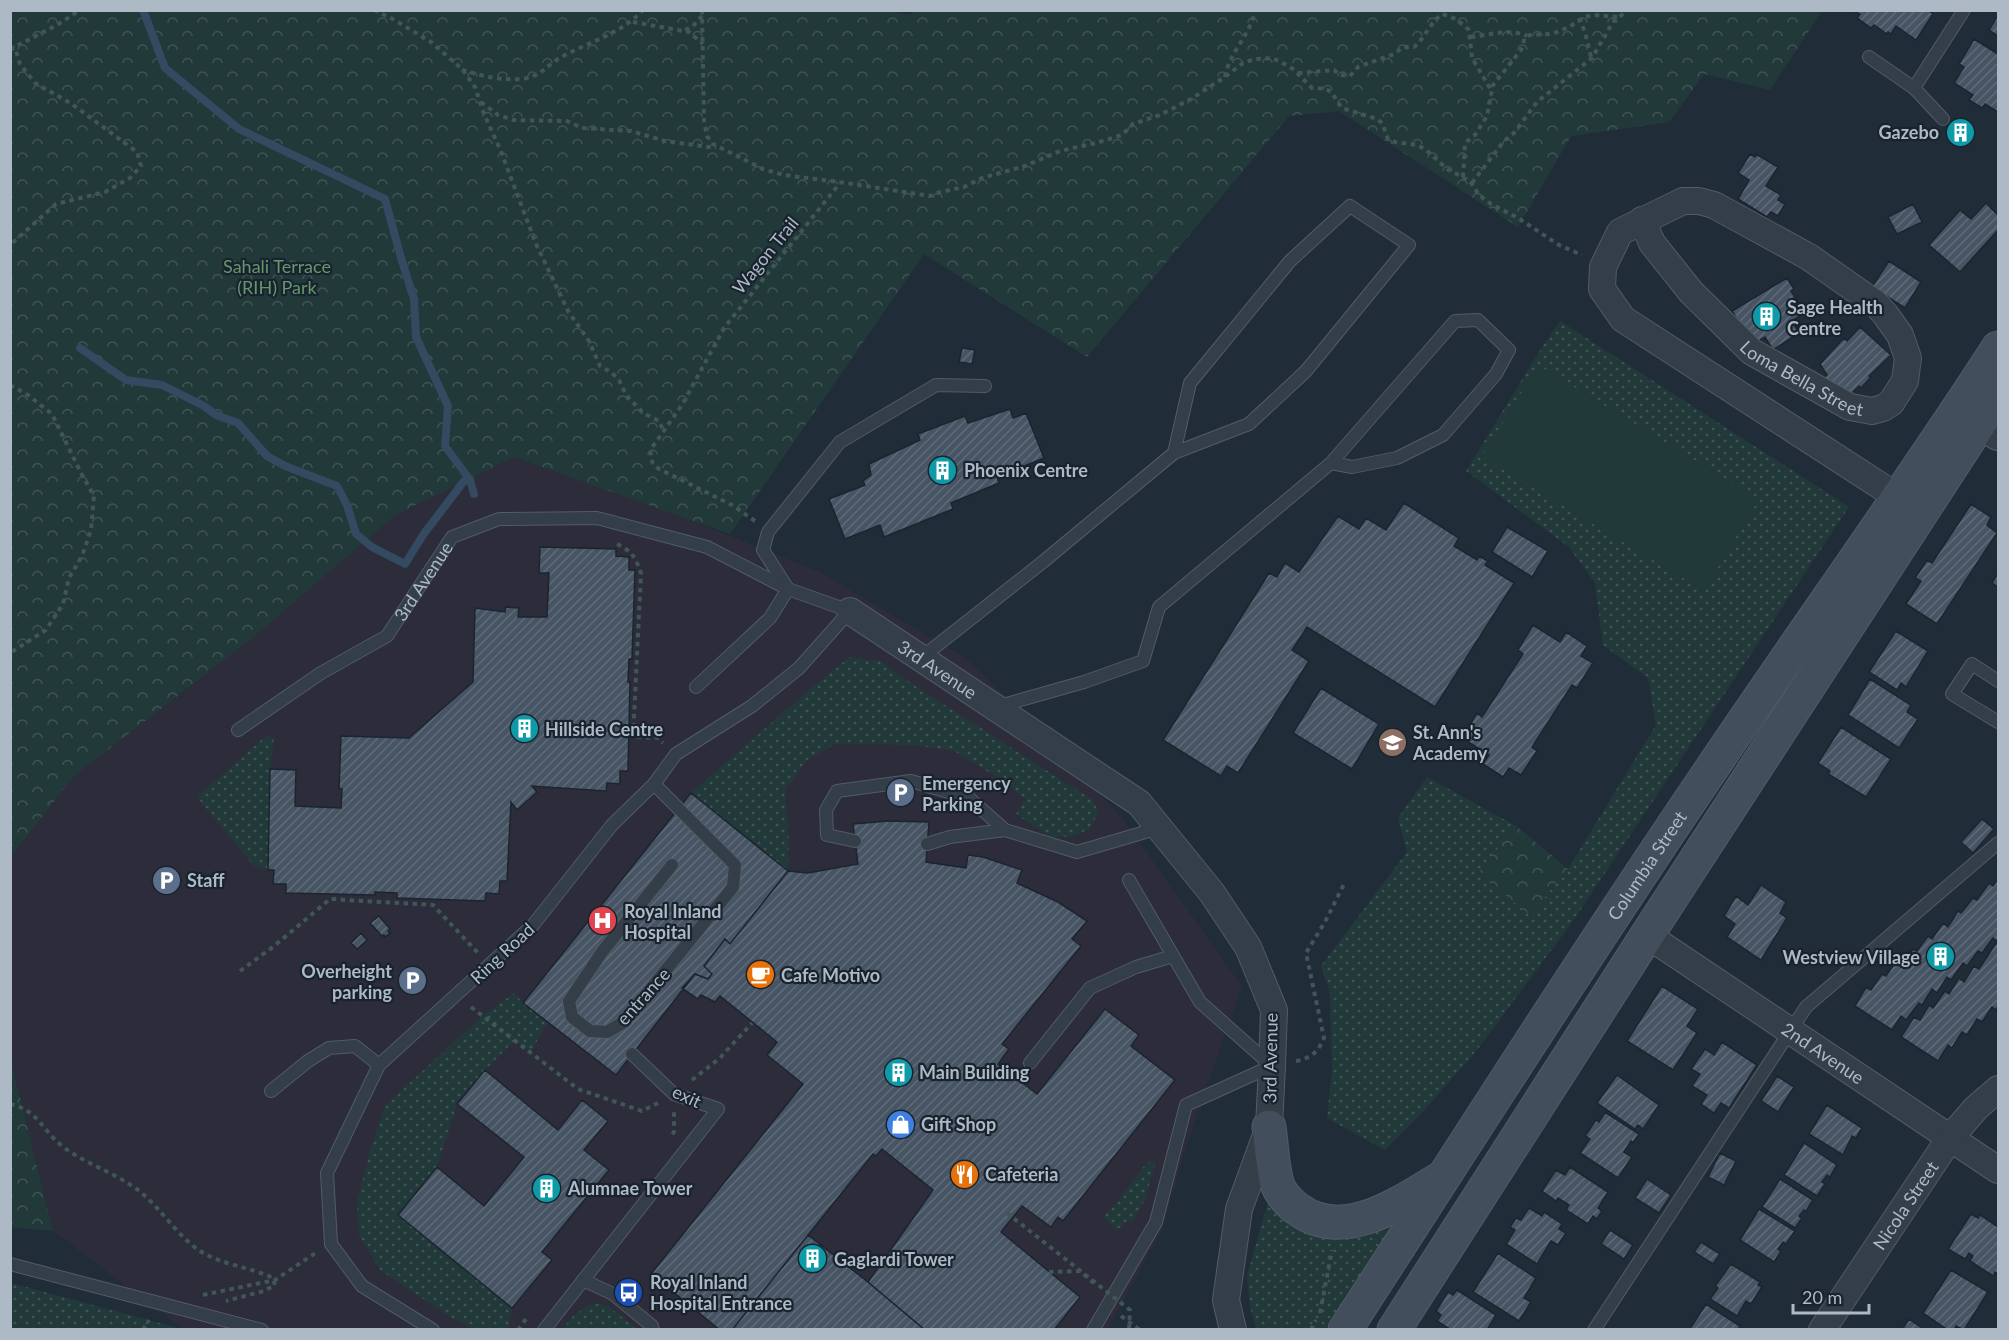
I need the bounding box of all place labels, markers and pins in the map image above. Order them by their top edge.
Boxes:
building icon: Gazebo [1944,116,1976,148]
place label: Gazebo [1879,121,1939,143]
place label: Sage Health Centre [1787,296,1883,339]
building icon: Sage Health Centre [1750,301,1782,333]
building icon: Phoenix Centre [927,454,959,486]
place label: Phoenix Centre [964,459,1088,481]
building icon: Hillside Centre [508,713,540,745]
place label: Hillside Centre [545,718,663,740]
place label: St. Ann's Academy [1412,721,1488,764]
school or university icon: St. Ann's Academy [1376,726,1408,758]
place label: Emergency Parking [922,772,1011,815]
parking icon: Emergency Parking [885,777,917,809]
parking icon: Staff [150,864,182,896]
place label: Staff [187,869,225,891]
place label: Royal Inland Hospital [624,900,722,943]
hospital icon: Royal Inland Hospital [587,905,619,937]
building icon: Westview Village [1925,941,1957,973]
place label: Westview Village [1783,946,1920,968]
cafe icon: Cafe Motivo [744,959,776,991]
place label: Overheight parking [301,960,392,1003]
place label: Cafe Motivo [781,964,880,986]
parking icon: Overheight parking [397,965,429,997]
building icon: Main Building [882,1056,914,1088]
place label: Main Building [919,1061,1030,1083]
shop icon: Gift Shop [884,1108,916,1140]
place label: Gift Shop [921,1113,996,1135]
restaurant icon: Cafeteria [948,1158,980,1190]
place label: Cafeteria [985,1163,1058,1185]
building icon: Alumnae Tower [531,1172,563,1204]
place label: Alumnae Tower [567,1177,693,1199]
building icon: Gaglardi Tower [797,1243,829,1275]
place label: Gaglardi Tower [834,1248,954,1270]
place label: Royal Inland Hospital Entrance [650,1271,793,1314]
bus stop icon: Royal Inland Hospital Entrance [613,1276,645,1308]

